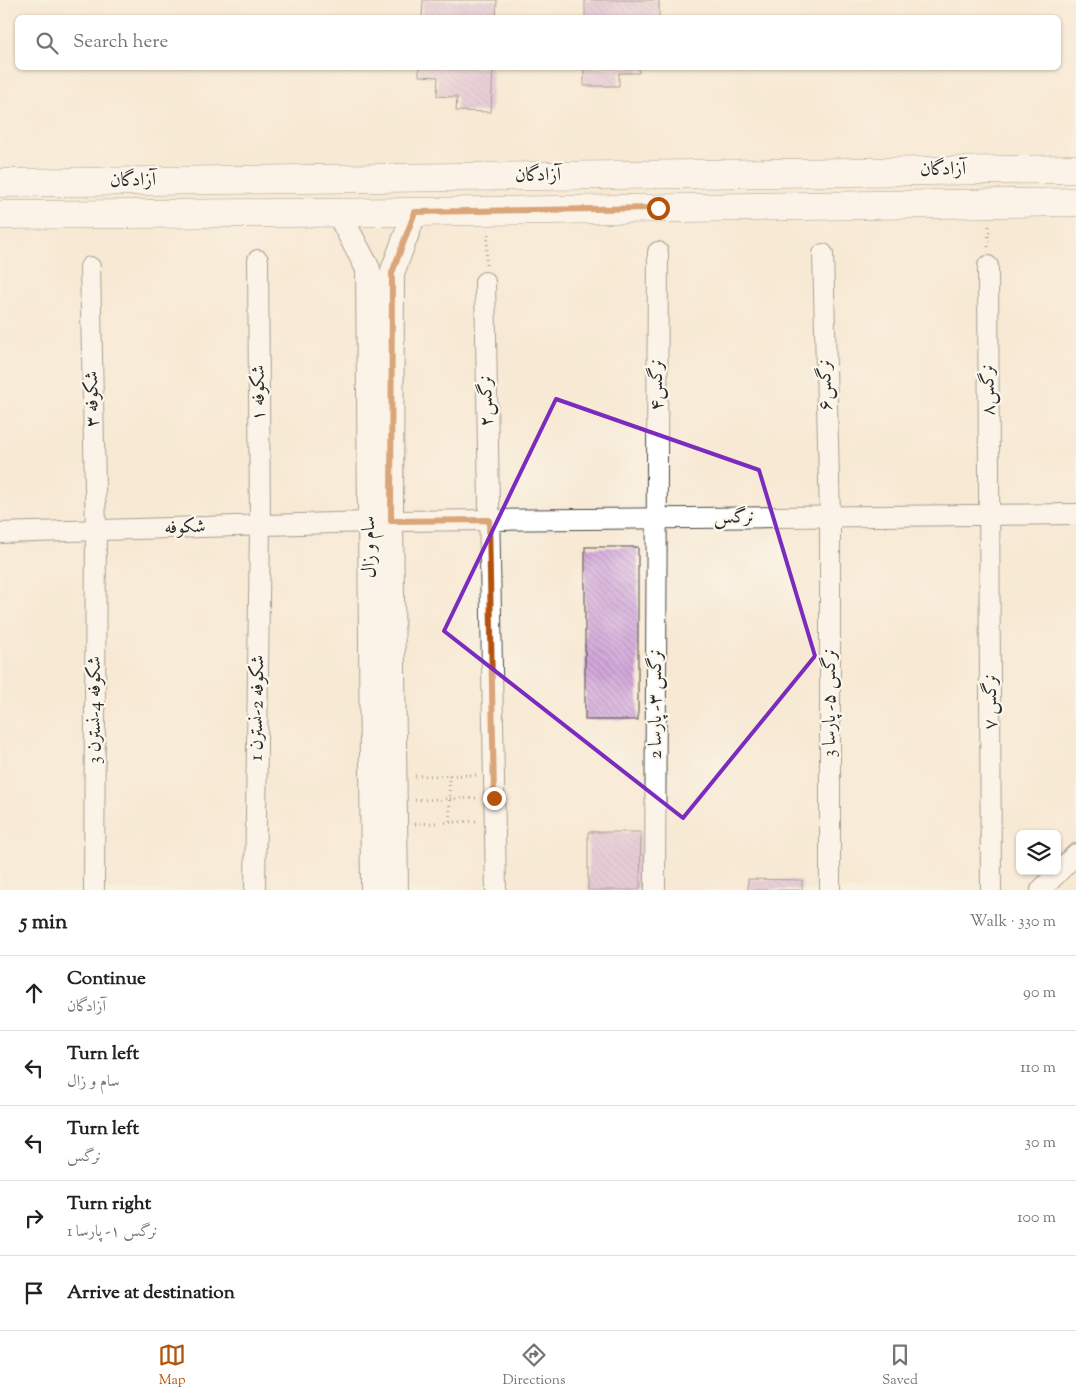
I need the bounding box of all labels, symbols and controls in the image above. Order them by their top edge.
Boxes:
search box [15,15,1061,70]
icon: search [33,29,61,57]
text: Search here [73,29,168,56]
street label: آزادگان [920,156,968,184]
street label: آزادگان [515,162,563,190]
street label: آزادگان [110,167,158,195]
route start [647,197,670,220]
street label: نرگس۴ [644,359,671,411]
street label: نرگس۶ [812,359,840,411]
street label: نرگس۸ [975,364,1003,416]
street label: شکوفه ۱ [246,365,273,421]
street label: شکوفه ۳ [79,371,107,427]
street label: نرگس۲ [473,375,501,427]
street label: نرگس [713,504,755,532]
street label: شکوفه [164,514,206,542]
street label: سام و زال [356,515,385,579]
street label: نرگس ۳- پارسا 2 [643,649,670,759]
street label: نرگس ۵- پارسا 3 [817,649,844,757]
street label: شکوفه 2-نسترن 1 [244,655,272,761]
street label: شکوفه 4-نسترن 3 [82,656,109,764]
street label: نرگس ۷ [978,674,1005,730]
route end [483,787,506,810]
map controls [1016,830,1061,875]
button: layers [1016,830,1061,875]
text: 5 min [20,908,67,938]
text: Walk · 330 m [970,911,1056,934]
text: Continue [67,966,146,993]
icon: ahead [20,979,48,1007]
text: 90 m [1023,982,1056,1005]
text: آزادگان [67,996,106,1019]
text: Turn left [67,1041,139,1068]
icon: left [20,1054,48,1082]
text: 110 m [1020,1057,1056,1080]
text: سام و زال [67,1071,120,1094]
text: Turn left [67,1116,139,1143]
icon: left [20,1129,48,1157]
text: 30 m [1025,1132,1056,1155]
text: نرگس [67,1146,101,1169]
text: Turn right [67,1191,151,1218]
icon: right [20,1204,48,1232]
text: 100 m [1017,1207,1056,1230]
text: نرگس ۱- پارسا 1 [67,1221,158,1244]
icon: arrive [20,1279,48,1307]
text: Arrive at destination [67,1280,235,1307]
tab: Map [158,1341,186,1391]
tab: Directions [502,1341,566,1391]
tab: Saved [882,1341,918,1391]

